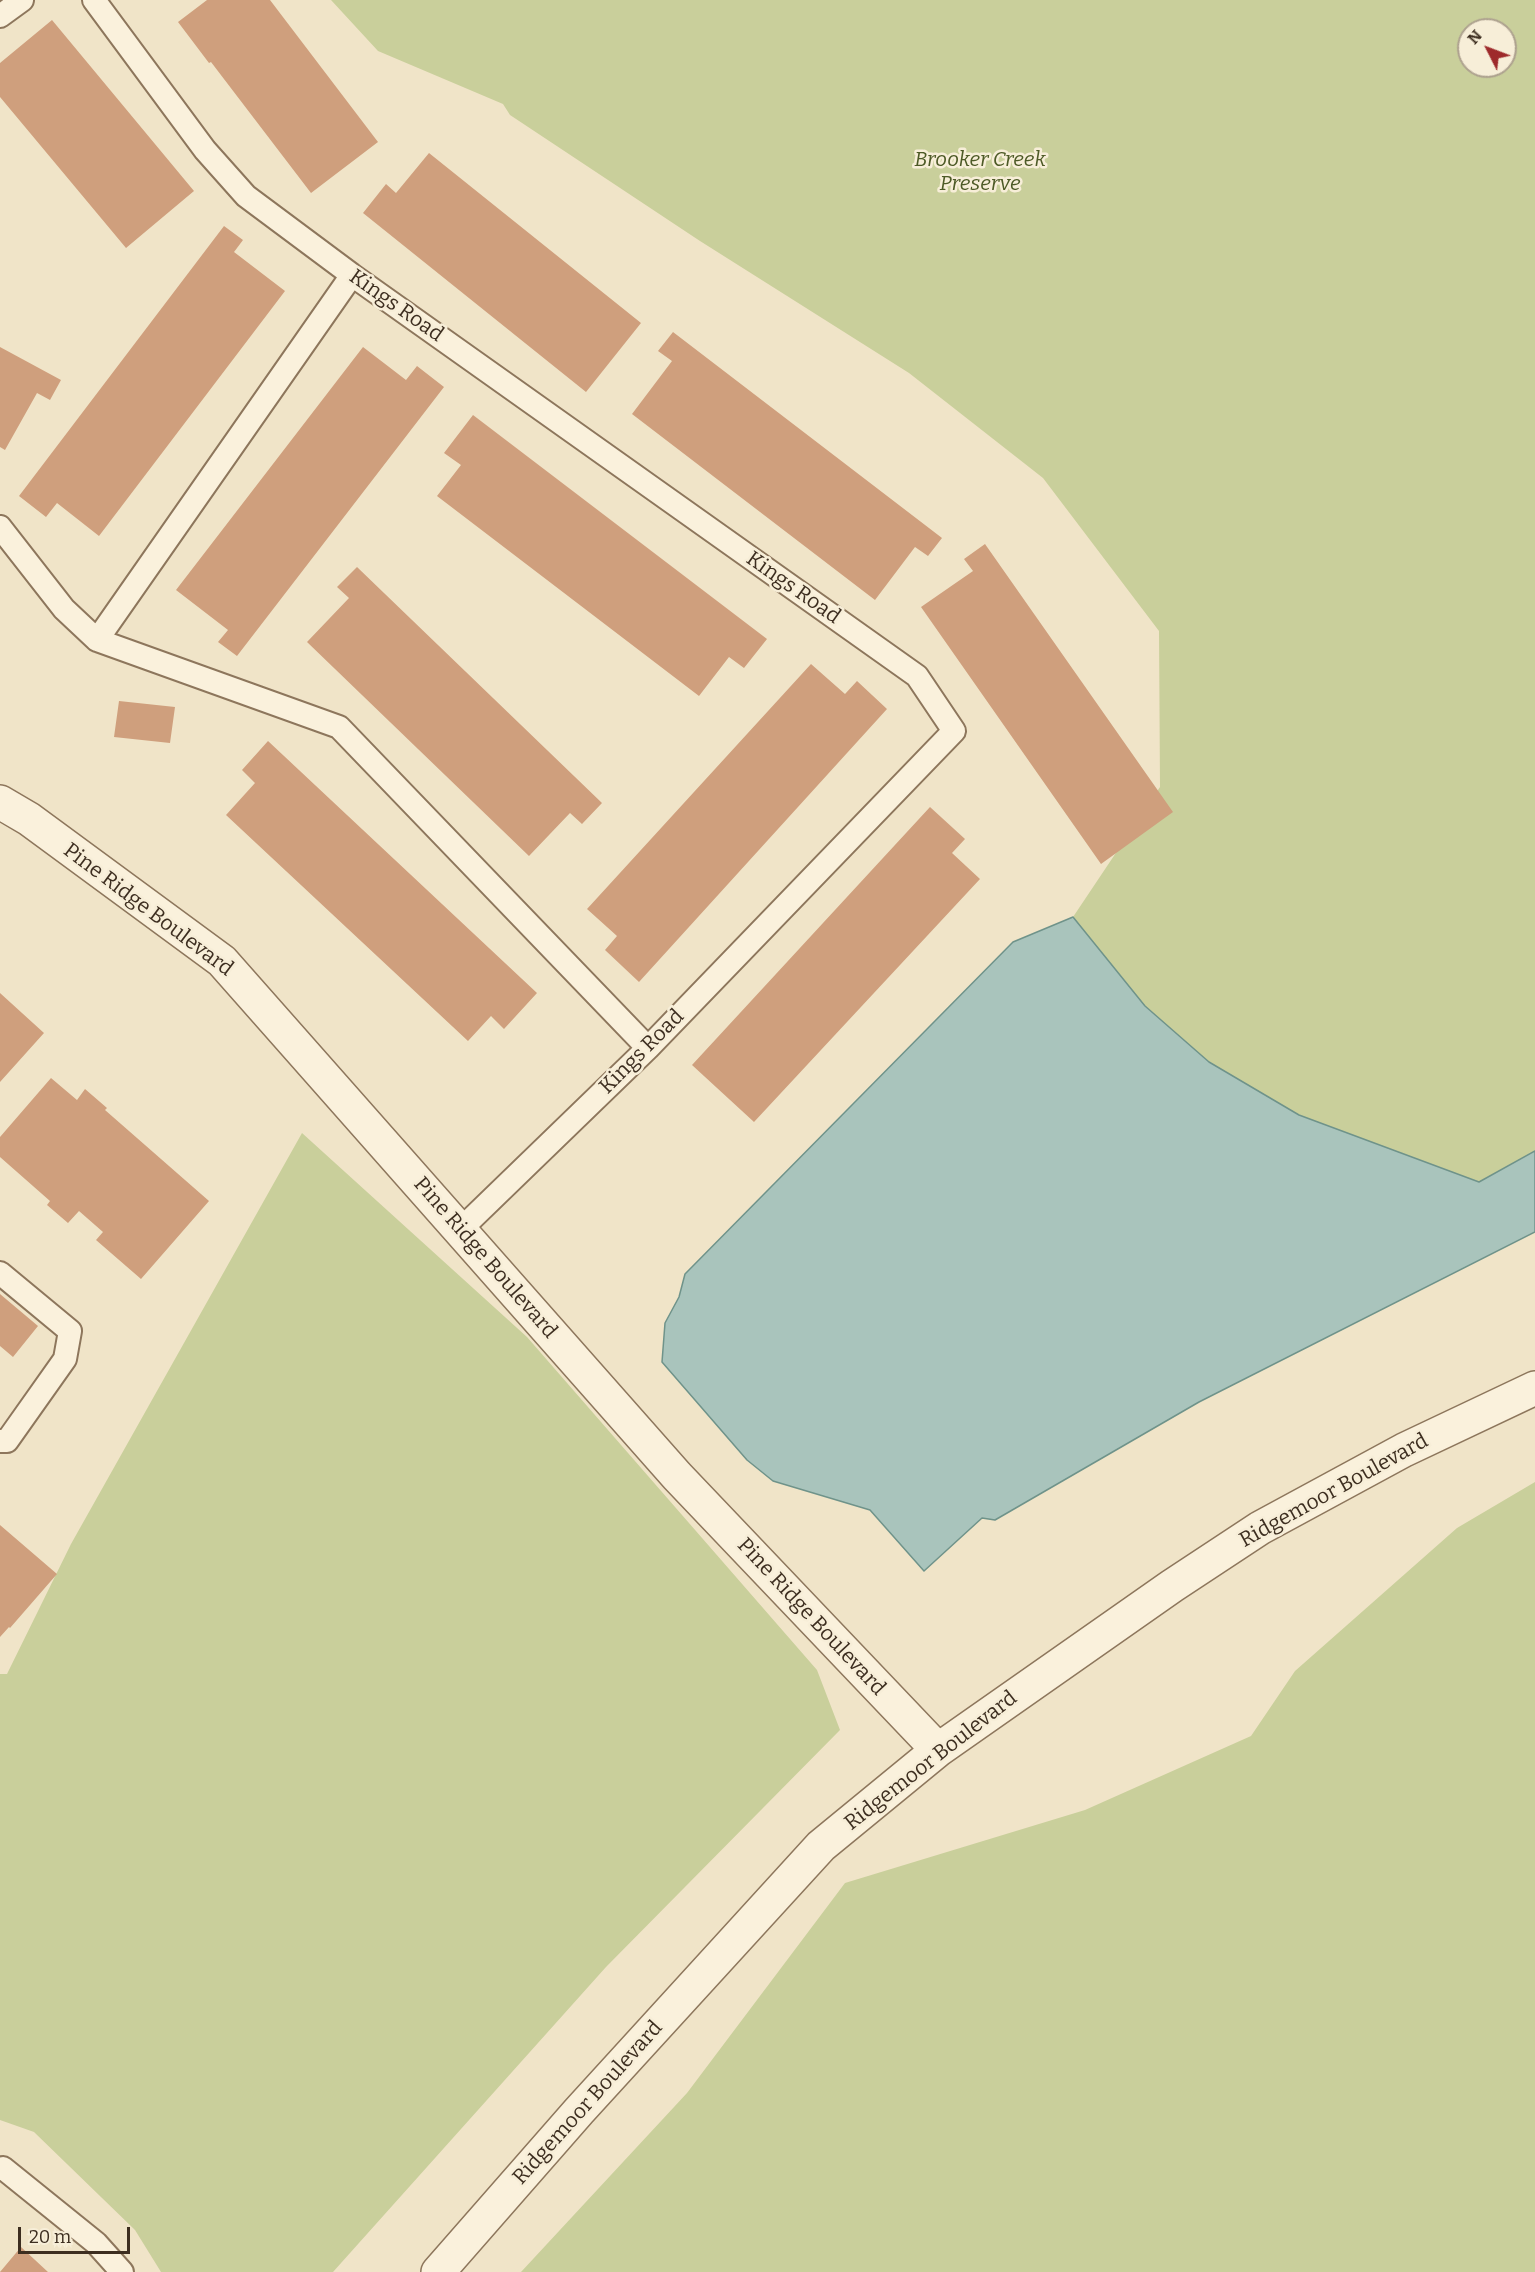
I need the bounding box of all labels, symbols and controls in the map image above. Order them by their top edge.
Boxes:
north arrow [1457,18,1517,78]
text: N [1464,26,1486,48]
park label: Brooker Creek Preserve [914,147,1046,197]
street label: Kings Road [344,264,448,348]
street label: Kings Road [741,546,845,630]
street label: Pine Ridge Boulevard [58,838,238,982]
street label: Kings Road [594,1004,690,1100]
street label: Pine Ridge Boulevard [408,1172,562,1344]
street label: Ridgemoor Boulevard [1235,1429,1433,1553]
street label: Pine Ridge Boulevard [732,1533,890,1701]
street label: Ridgemoor Boulevard [840,1686,1022,1836]
street label: Ridgemoor Boulevard [508,2016,668,2190]
scale bar [21,2215,134,2253]
text: 20 m [29,2226,71,2248]

